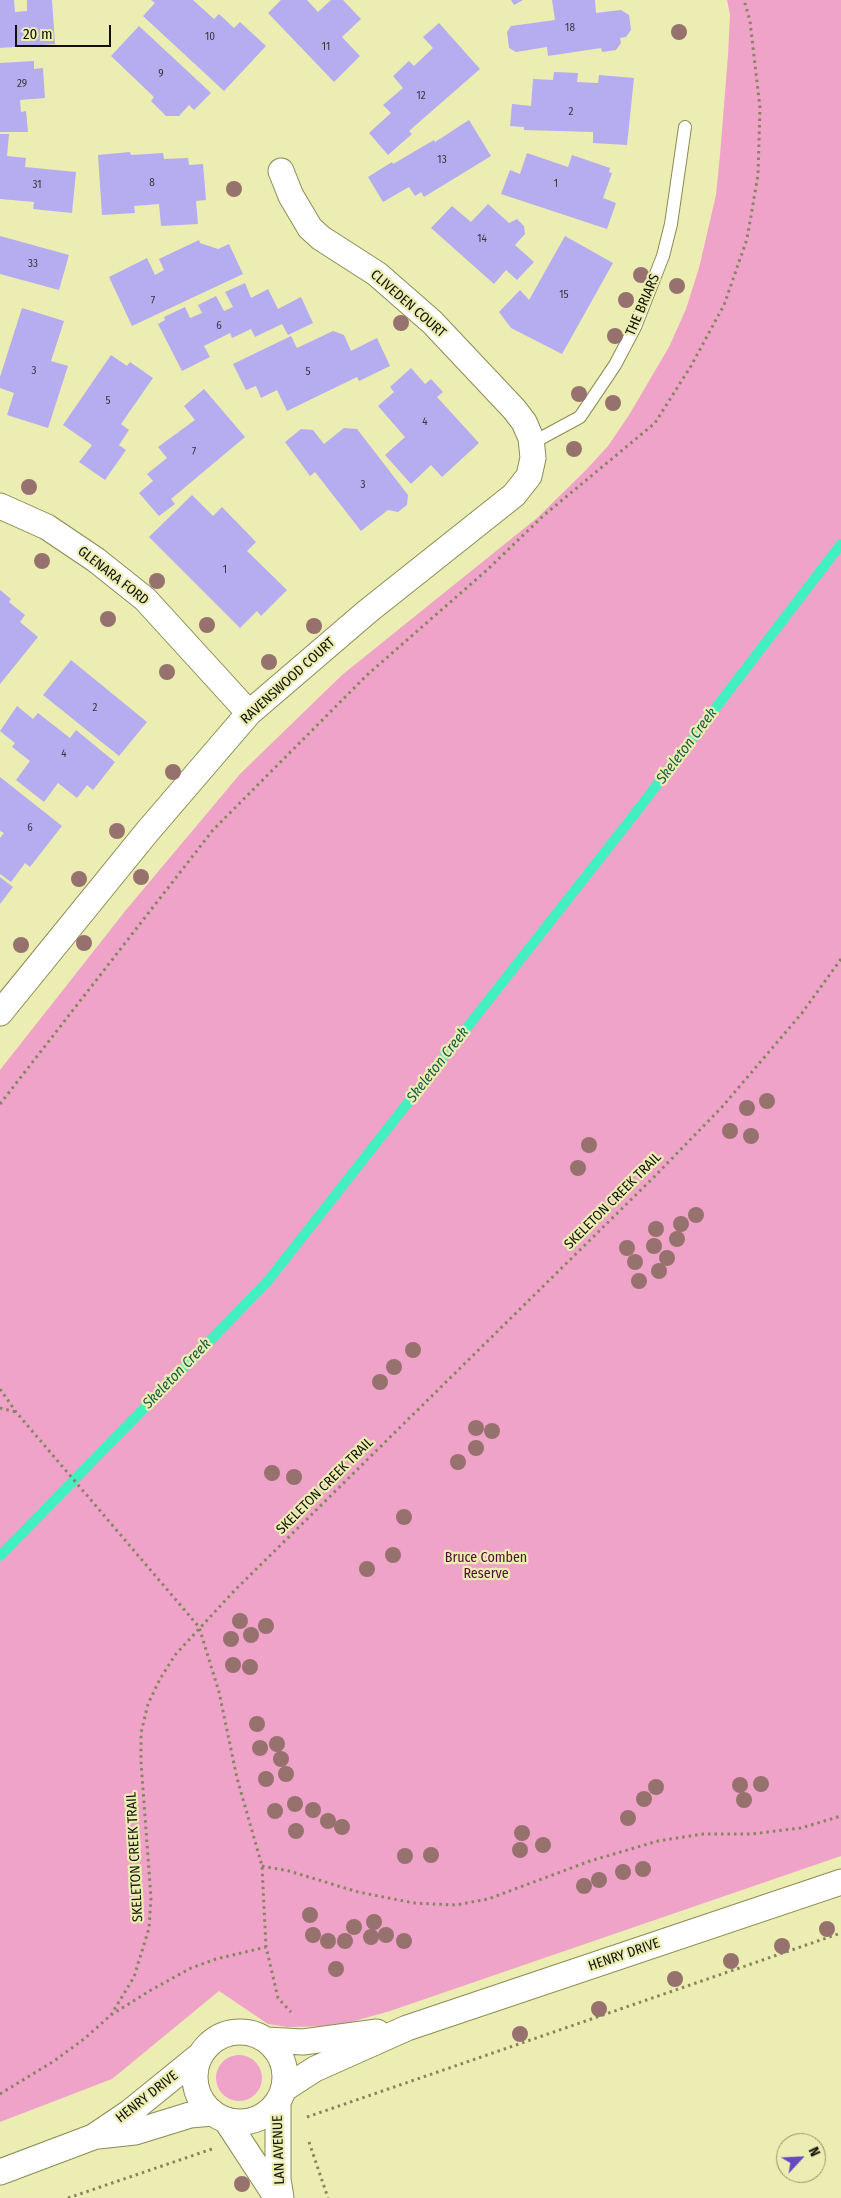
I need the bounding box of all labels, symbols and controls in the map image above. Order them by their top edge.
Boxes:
scale bar [18,15,114,47]
house number: 18 [565,21,575,35]
text: 20 m [23,25,53,43]
house number: 10 [205,30,215,44]
house number: 11 [322,40,330,54]
house number: 9 [158,67,164,81]
house number: 29 [17,77,27,91]
house number: 12 [416,89,426,103]
house number: 2 [569,105,573,119]
house number: 13 [437,153,447,167]
house number: 8 [149,176,155,190]
house number: 1 [554,177,558,191]
house number: 31 [33,178,41,192]
house number: 14 [477,232,487,246]
house number: 33 [28,257,38,271]
street label: CLIVEDEN COURT [367,267,449,341]
street label: THE BRIARS [622,272,664,338]
house number: 15 [559,288,569,302]
house number: 7 [151,294,155,308]
house number: 6 [216,319,222,333]
house number: 3 [32,364,36,378]
house number: 5 [305,365,311,379]
house number: 5 [105,394,111,408]
house number: 4 [422,415,428,429]
house number: 7 [192,445,196,459]
house number: 3 [361,478,365,492]
street label: GLENARA FORD [74,543,152,609]
house number: 1 [223,563,227,577]
street label: RAVENSWOOD COURT [237,634,339,728]
house number: 2 [93,701,97,715]
water label: Skeleton Creek [653,705,721,787]
house number: 4 [61,747,67,761]
house number: 6 [27,821,33,835]
water label: Skeleton Creek [403,1024,473,1106]
street label: SKELETON CREEK TRAIL [561,1149,665,1253]
water label: Skeleton Creek [139,1335,215,1413]
street label: SKELETON CREEK TRAIL [273,1434,377,1538]
park label: Bruce Comben Reserve [445,1550,527,1582]
street label: SKELETON CREEK TRAIL [123,1792,147,1922]
street label: HENRY DRIVE [586,1935,662,1975]
street label: HENRY DRIVE [113,2068,181,2126]
street label: LAN AVENUE [269,2115,289,2185]
north arrow [776,2133,826,2183]
text: N [805,2144,824,2159]

